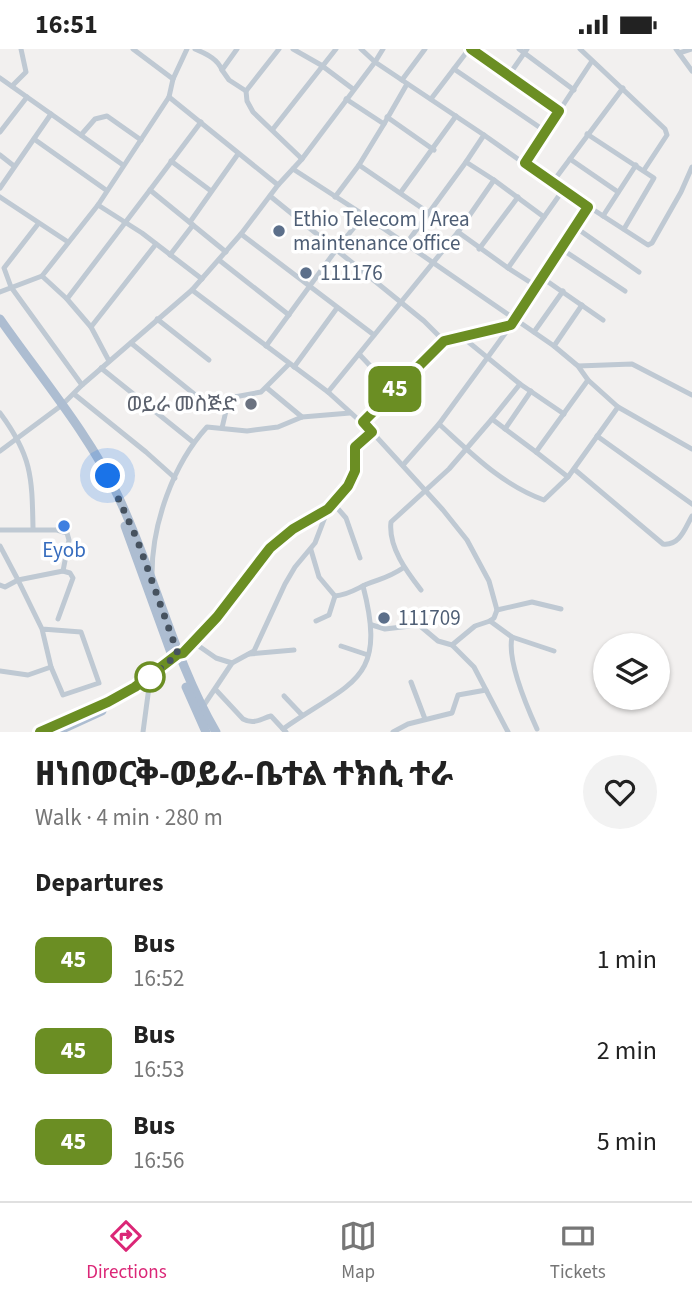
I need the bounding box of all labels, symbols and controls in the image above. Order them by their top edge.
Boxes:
text: 16:51 [35,6,98,43]
place label: Ethio Telecom | Area maintenance office [293,204,469,258]
marker: Ethio Telecom | Area maintenance office [271,223,287,239]
place label: 111176 [320,258,383,288]
marker: 111176 [298,265,314,281]
line badge: 45 [364,366,426,412]
text: 45 [382,371,408,406]
place label: ወይራ መስጅድ [127,389,237,419]
marker: ወይራ መስጅድ [243,396,259,412]
your location [90,458,125,493]
marker: Eyob [56,518,72,534]
place label: Eyob [42,535,86,565]
place label: 111709 [398,603,461,633]
marker: 111709 [376,610,392,626]
map controls [593,633,670,710]
button: layers [593,633,670,710]
unlabelled marker [135,662,165,692]
text: ዘነበወርቅ-ወይራ-ቤተል ተክሲ ተራ [35,751,453,798]
button: heart [583,755,657,829]
text: Walk · 4 min · 280 m [35,801,223,834]
text: Departures [35,864,163,901]
text: Bus [133,925,175,962]
text: 1 min [597,941,657,978]
text: 45 [61,942,86,977]
text: 16:52 [133,962,184,995]
text: Bus [133,1016,175,1053]
text: 2 min [597,1032,657,1069]
text: 45 [61,1033,86,1068]
text: 16:53 [133,1053,184,1086]
text: Bus [133,1107,175,1144]
text: 5 min [597,1123,657,1160]
text: 45 [61,1124,86,1159]
text: 16:56 [133,1144,184,1177]
tab: Directions [86,1217,167,1286]
tab: Map [339,1217,377,1286]
tab: Tickets [550,1217,606,1286]

